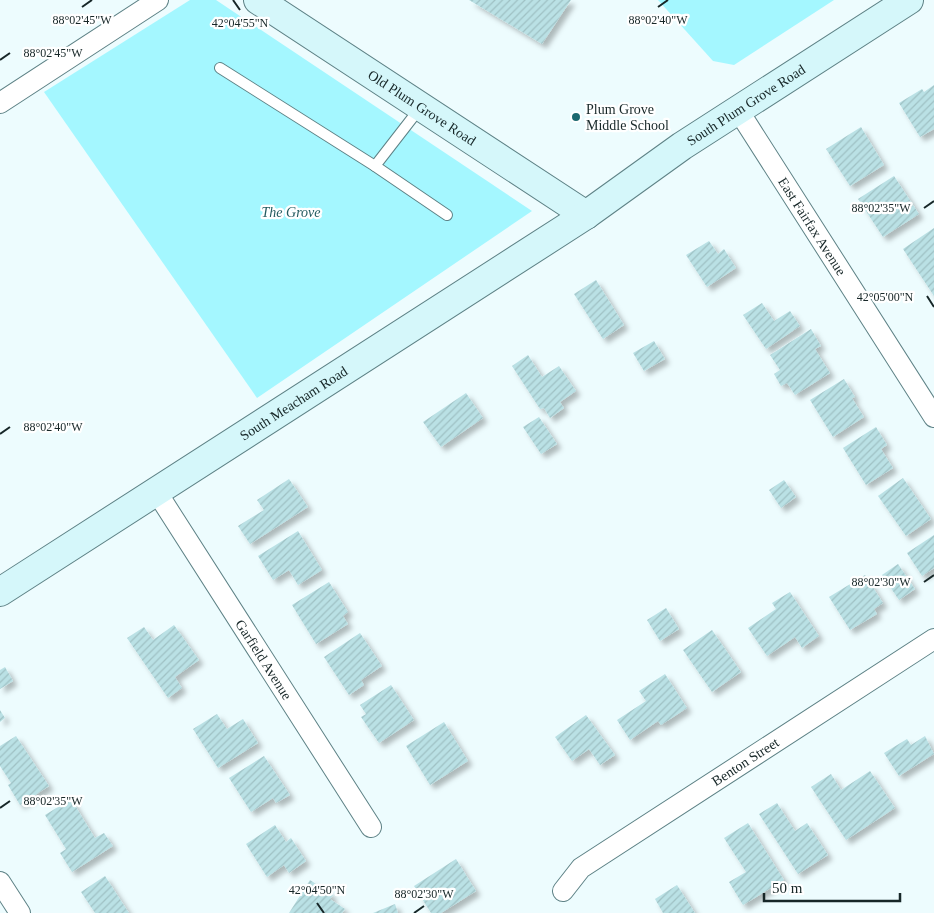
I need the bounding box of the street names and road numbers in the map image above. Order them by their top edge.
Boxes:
street label: South Plum Grove Road [684,61,808,148]
street label: Old Plum Grove Road [365,67,479,148]
street label: East Fairfax Avenue [775,175,849,278]
street label: South Meacham Road [237,363,350,443]
street label: Garfield Avenue [233,617,295,702]
street label: Benton Street [709,734,782,789]

